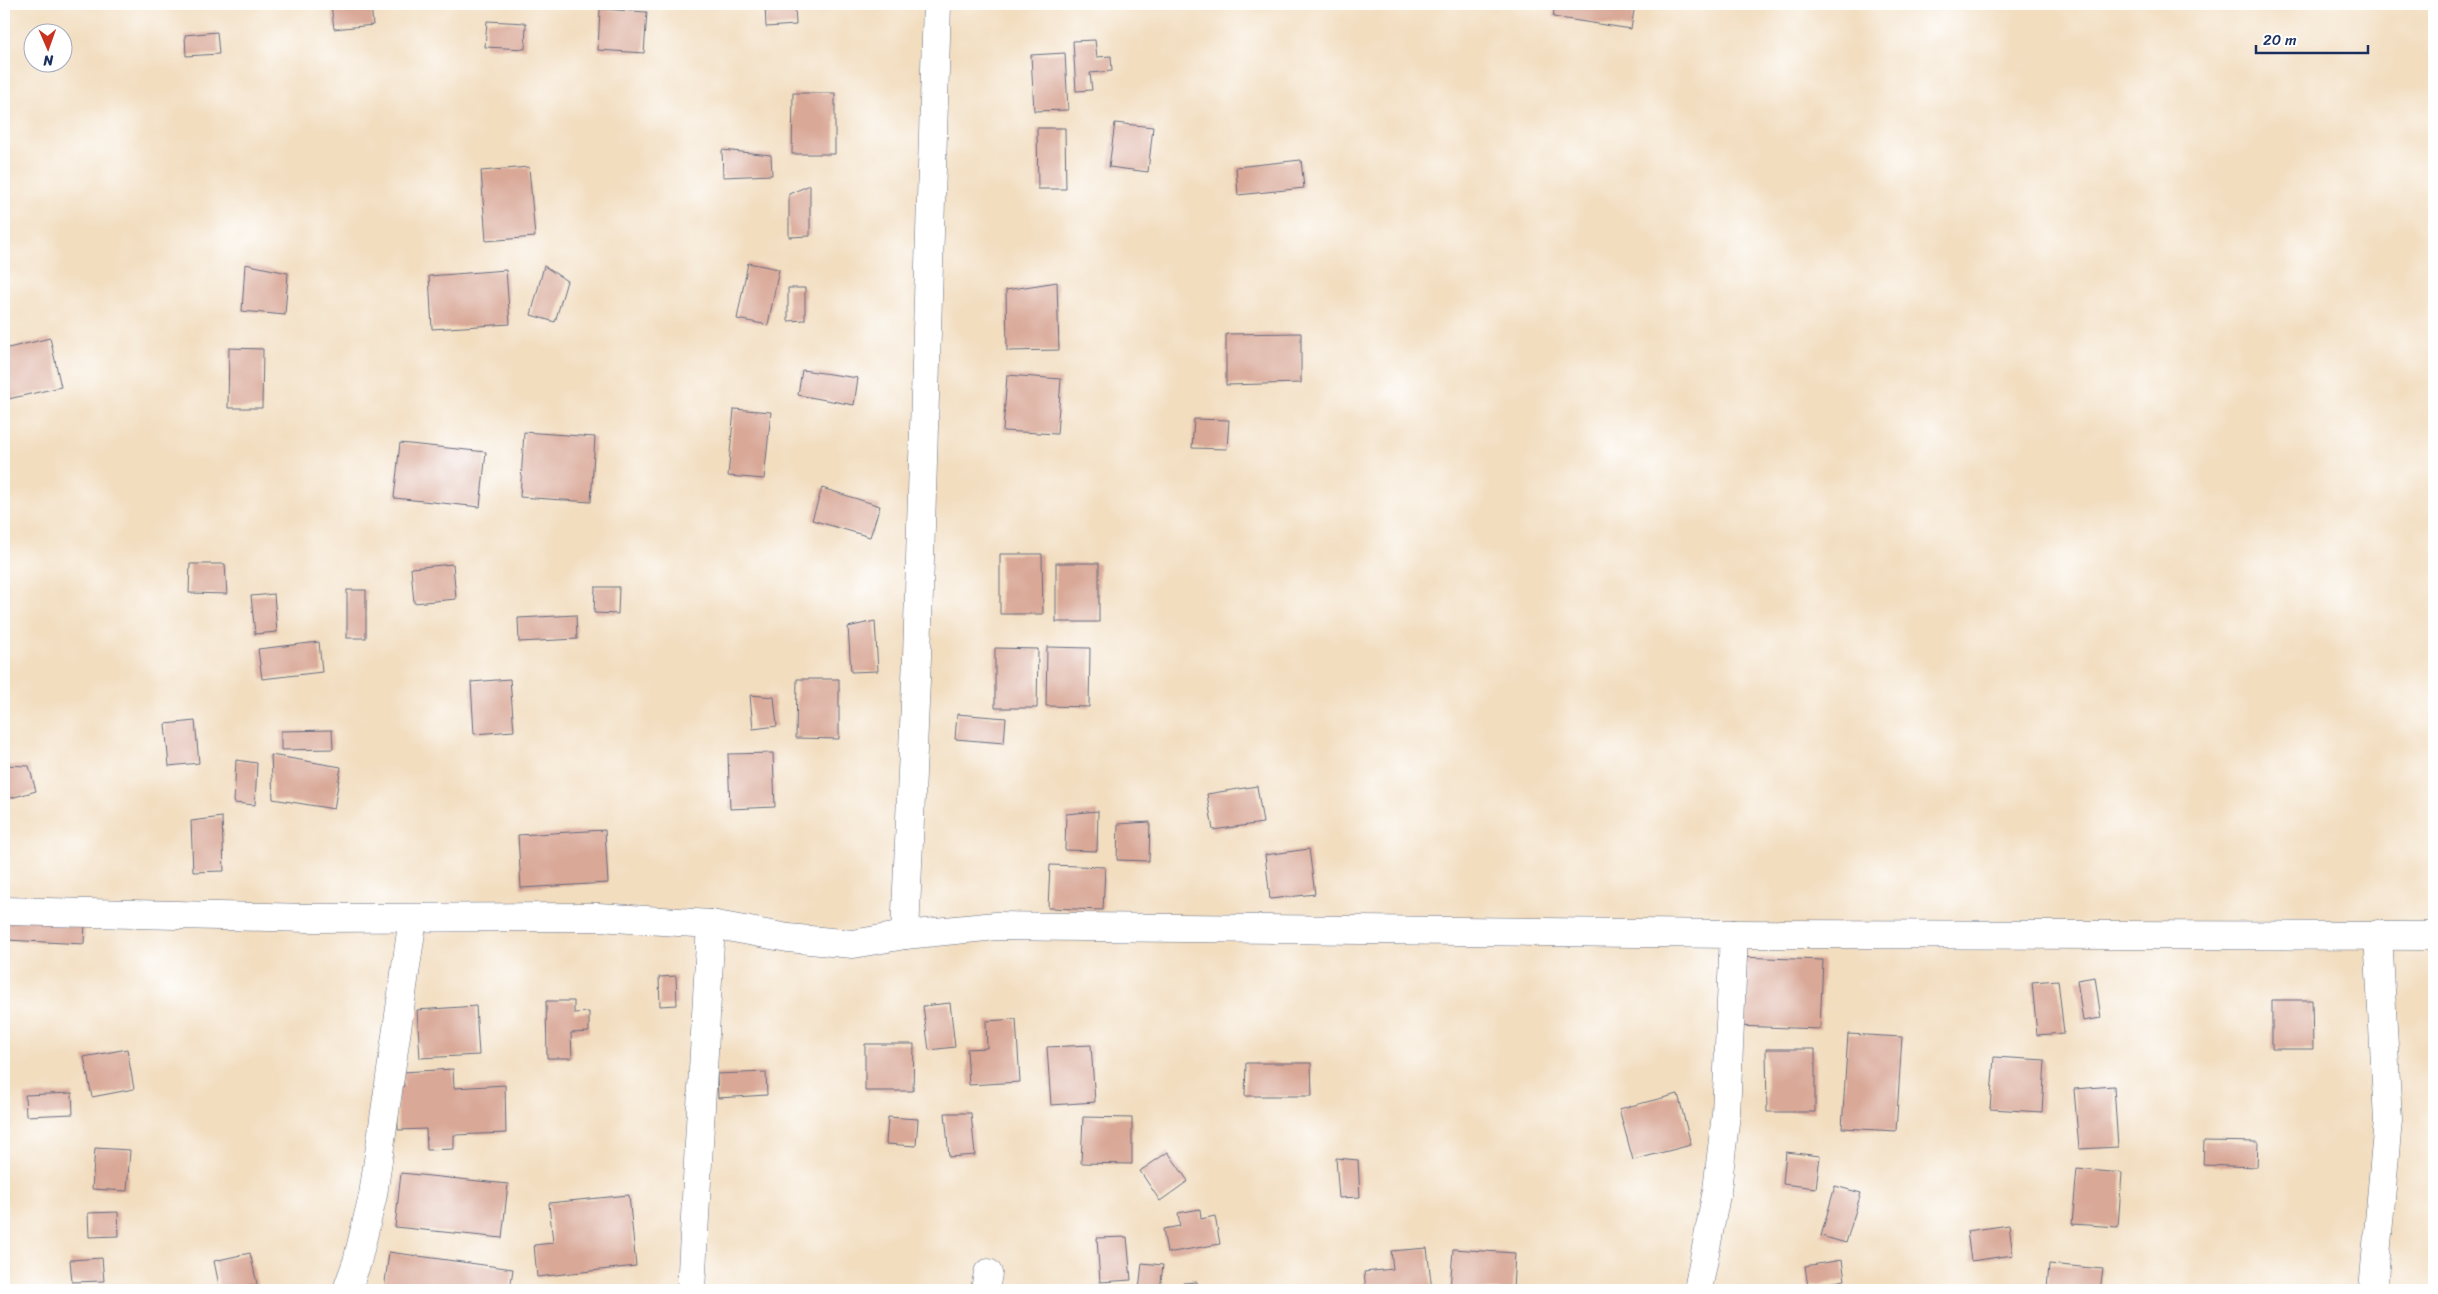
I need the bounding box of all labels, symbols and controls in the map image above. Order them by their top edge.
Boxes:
north arrow [22,22,72,72]
scale bar [2256,22,2368,54]
text: 20 m [2263,27,2297,53]
text: N [43,48,55,73]

